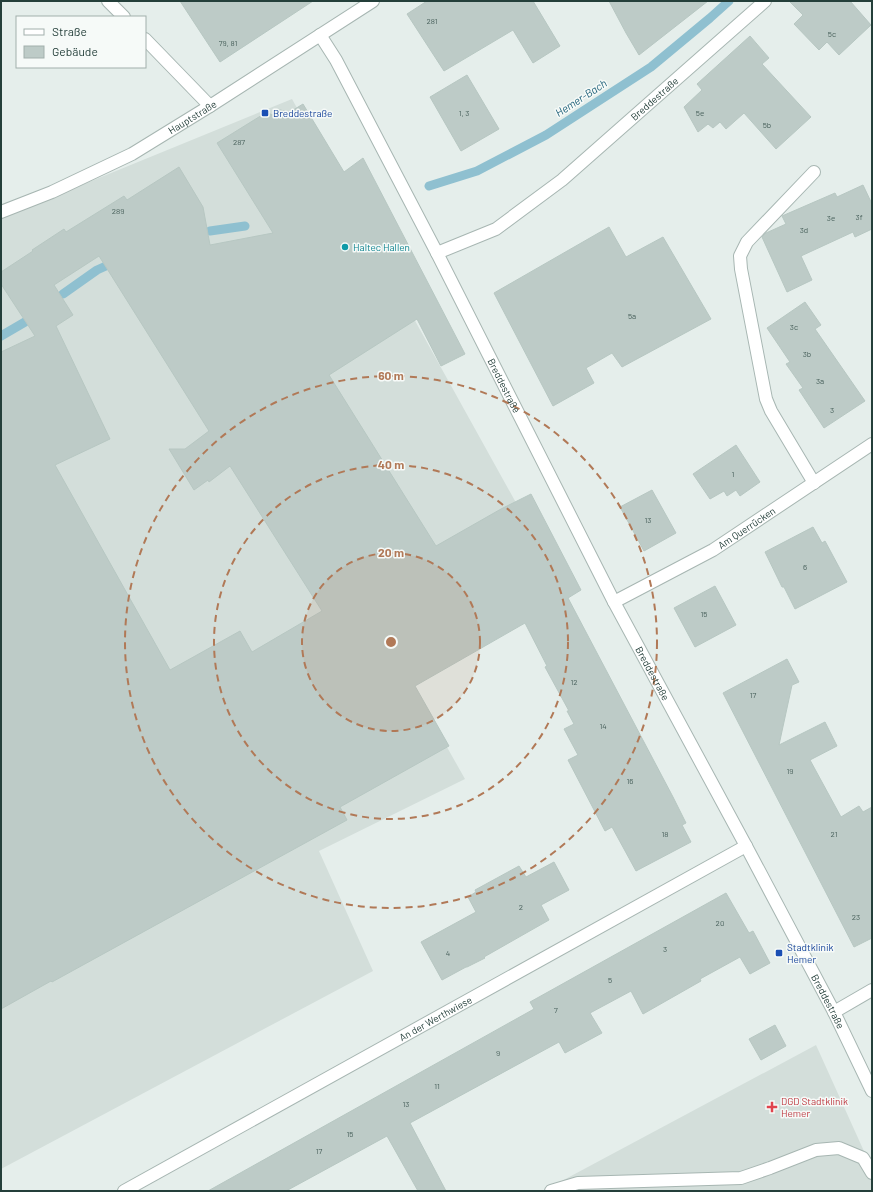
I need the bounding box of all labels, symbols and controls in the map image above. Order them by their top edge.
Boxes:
legend [16,16,146,68]
house number: 281 [426,16,438,26]
text: Straße [52,24,87,38]
house number: 5c [828,29,836,39]
house number: 79, 81 [219,38,237,48]
text: Gebäude [52,44,98,58]
street label: Breddestraße [628,74,681,123]
water label: Hemer-Bach [553,76,609,119]
street label: Hauptstraße [166,98,218,136]
place label: Breddestraße [273,107,332,119]
marker: Breddestraße [260,108,270,118]
house number: 1, 3 [459,108,469,118]
house number: 5e [696,108,704,118]
house number: 5b [763,120,771,130]
house number: 287 [233,137,245,147]
house number: 289 [112,206,124,216]
house number: 3f [856,212,863,222]
house number: 3e [827,213,835,223]
house number: 3d [800,225,808,235]
place label: Haltec Hallen [353,241,410,253]
marker: Haltec Hallen [340,242,350,252]
house number: 5a [628,311,636,321]
house number: 3c [790,322,798,332]
house number: 3b [803,349,811,359]
street label: Breddestraße [485,356,523,415]
text: 60 m [378,368,404,382]
house number: 3a [816,376,824,386]
house number: 3 [830,405,834,415]
text: 40 m [378,457,404,471]
house number: 1 [732,469,735,479]
street label: Am Querrücken [716,504,777,551]
house number: 13 [645,515,651,525]
text: 20 m [378,545,404,559]
house number: 6 [803,562,807,572]
house number: 15 [701,609,707,619]
centre of rings [384,635,398,649]
street label: Breddestraße [633,644,672,702]
house number: 12 [570,677,578,687]
house number: 17 [750,690,757,700]
house number: 14 [599,721,607,731]
house number: 19 [787,766,793,776]
house number: 16 [627,776,633,786]
house number: 18 [662,829,668,839]
house number: 21 [831,829,838,839]
house number: 2 [519,902,523,912]
house number: 23 [852,912,860,922]
house number: 20 [716,918,724,928]
place label: Stadtklinik Hemer [787,941,834,965]
house number: 3 [663,944,667,954]
house number: 4 [446,948,450,958]
marker: Stadtklinik Hemer [774,948,784,958]
street label: Breddestraße [809,972,847,1030]
house number: 5 [608,975,612,985]
street label: An der Werthwiese [397,993,474,1043]
house number: 7 [554,1005,558,1015]
house number: 9 [496,1048,500,1058]
house number: 11 [434,1081,440,1091]
place label: DGD Stadtklinik Hemer [781,1095,848,1119]
house number: 13 [403,1099,409,1109]
marker: DGD Stadtklinik Hemer [766,1101,778,1113]
house number: 15 [347,1129,353,1139]
house number: 17 [316,1146,323,1156]

